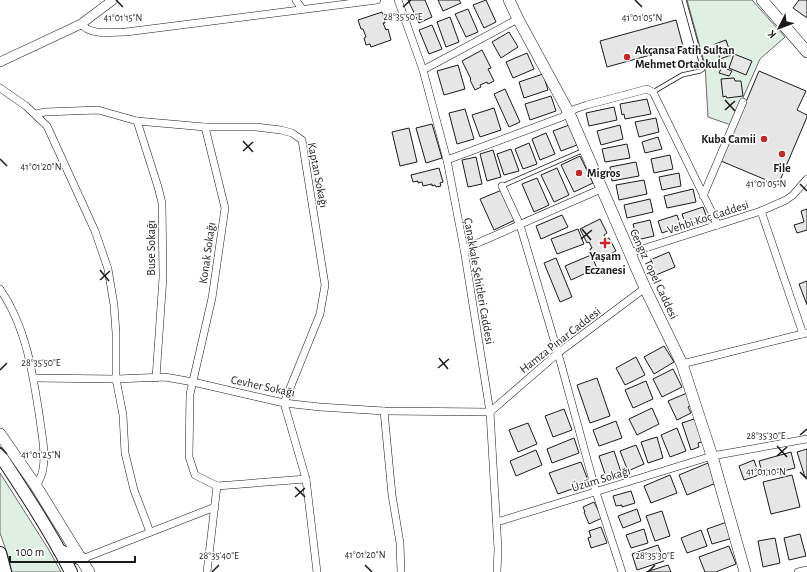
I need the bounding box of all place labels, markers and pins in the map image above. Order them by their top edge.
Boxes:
place label: Akçansa Fatih Sultan Mehmet Ortaokulu [635,44,735,70]
marker: Akçansa Fatih Sultan Mehmet Ortaokulu [622,52,632,62]
place label: Kuba Camii [701,133,756,145]
marker: Kuba Camii [759,134,769,144]
marker: File [777,149,787,159]
place label: File [773,162,791,174]
place label: Migros [587,167,621,179]
marker: Migros [574,168,584,178]
marker: Yaşam Eczanesi [600,238,610,248]
place label: Yaşam Eczanesi [584,250,626,276]

